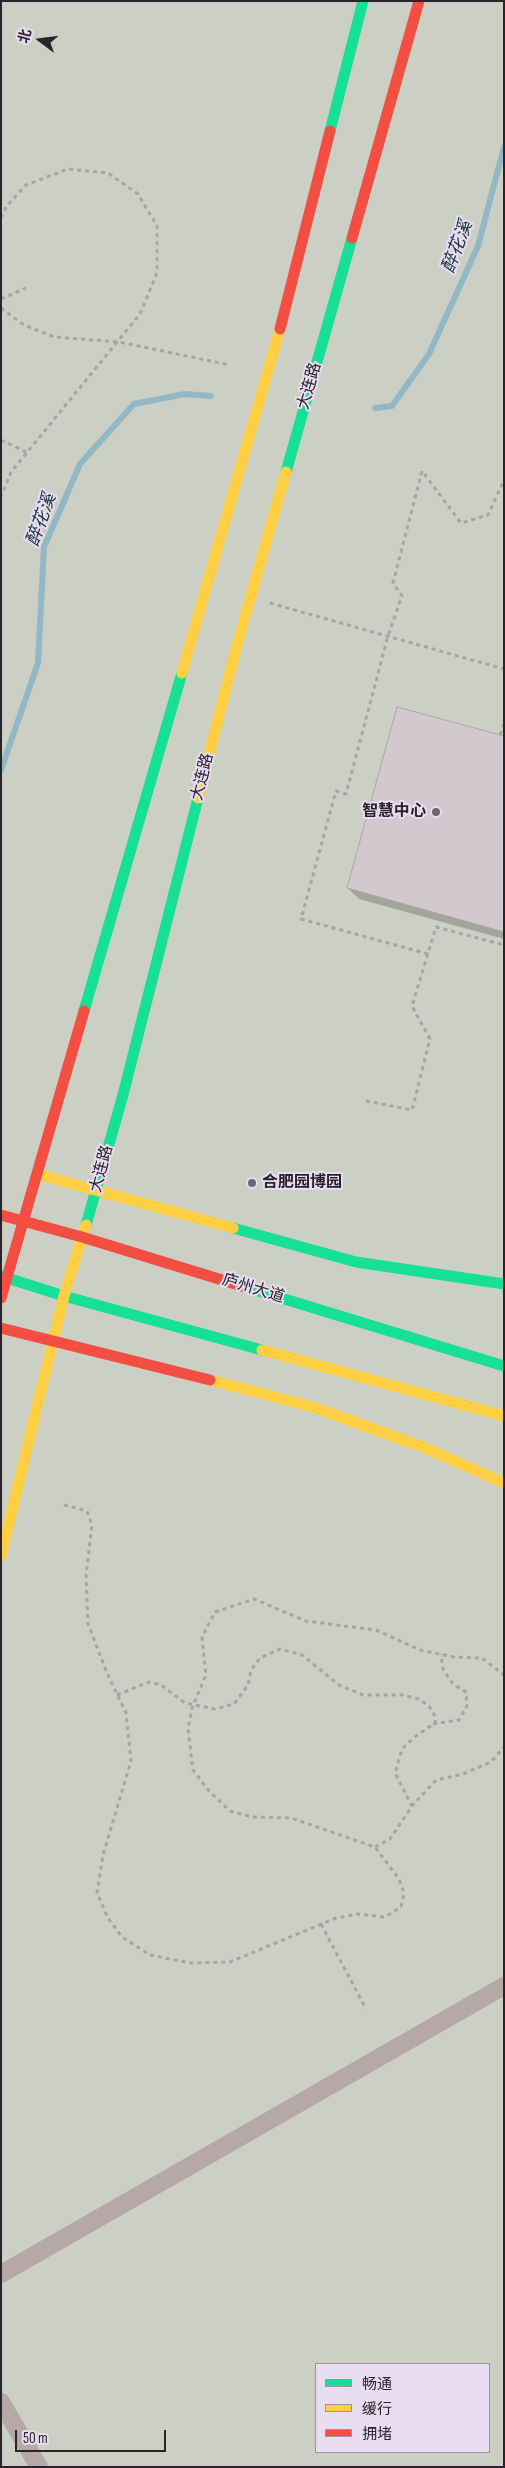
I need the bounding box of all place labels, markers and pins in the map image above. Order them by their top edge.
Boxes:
place label: 智慧中心 [362,802,426,822]
marker: 智慧中心 [430,806,442,818]
place label: 合肥园博园 [262,1173,342,1193]
marker: 合肥园博园 [246,1177,258,1189]

